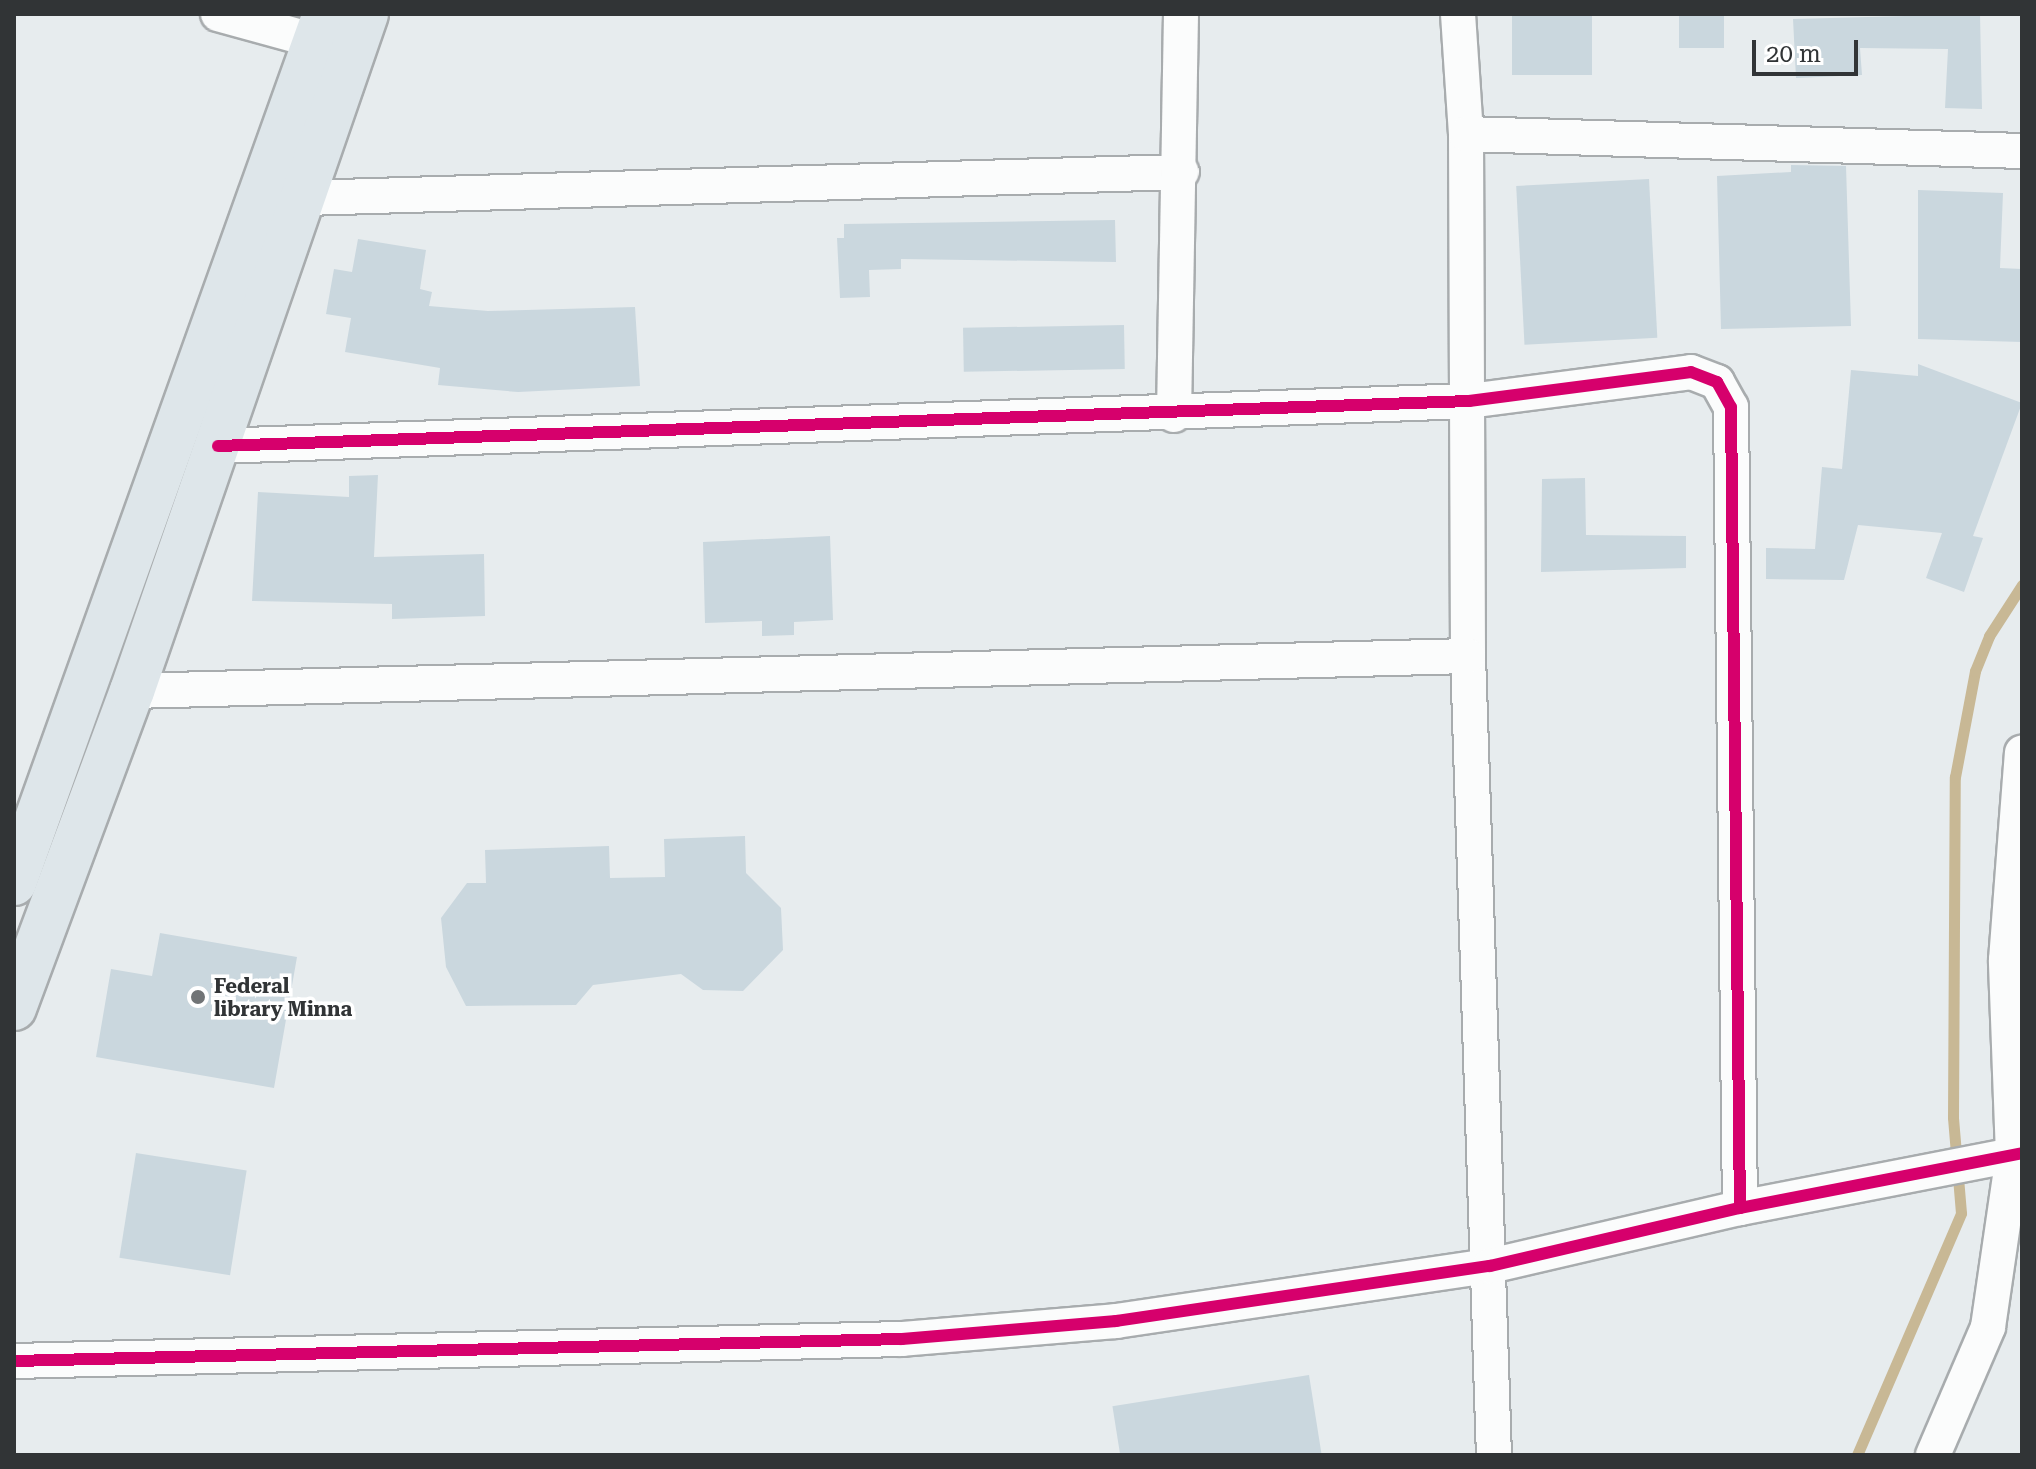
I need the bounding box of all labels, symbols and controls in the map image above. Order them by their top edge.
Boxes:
scale bar [1756,24,1862,74]
text: 20 m [1766,40,1821,68]
place label: Federal library Minna [214,974,352,1021]
marker: Federal library Minna [189,988,207,1006]

